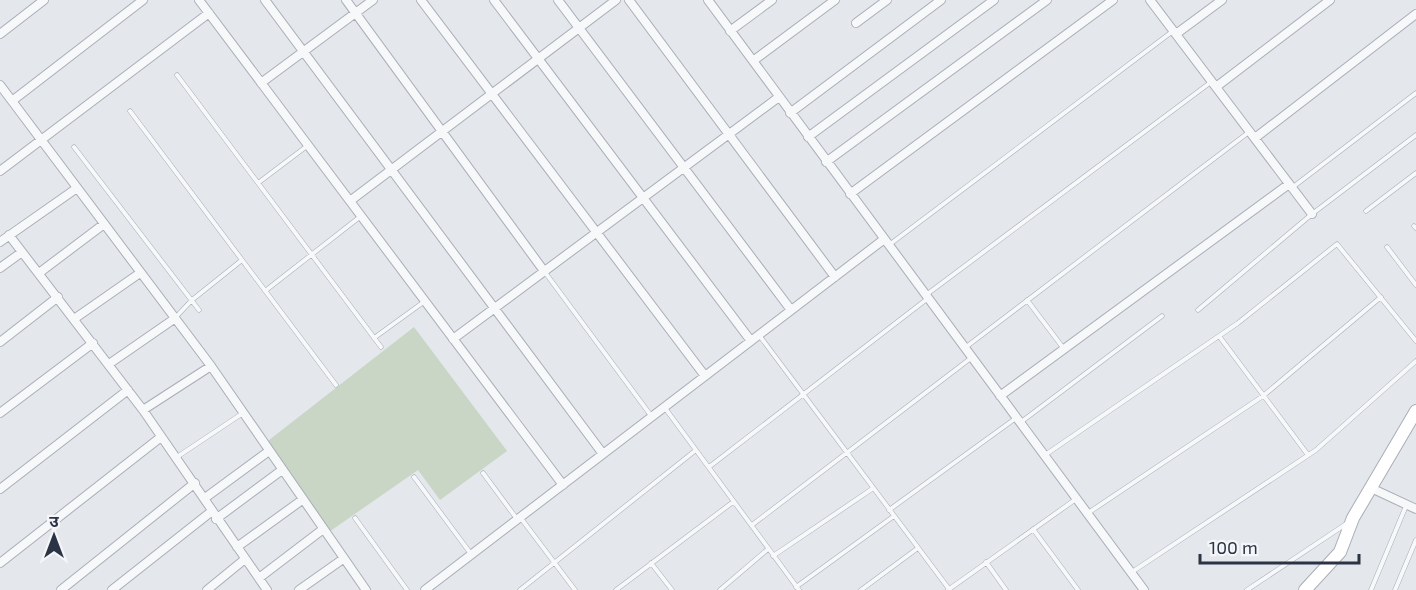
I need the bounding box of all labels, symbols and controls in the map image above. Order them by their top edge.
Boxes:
north arrow [24,506,84,566]
text: उ [49,511,59,530]
scale bar [1200,527,1359,565]
text: 100 m [1209,536,1258,558]

